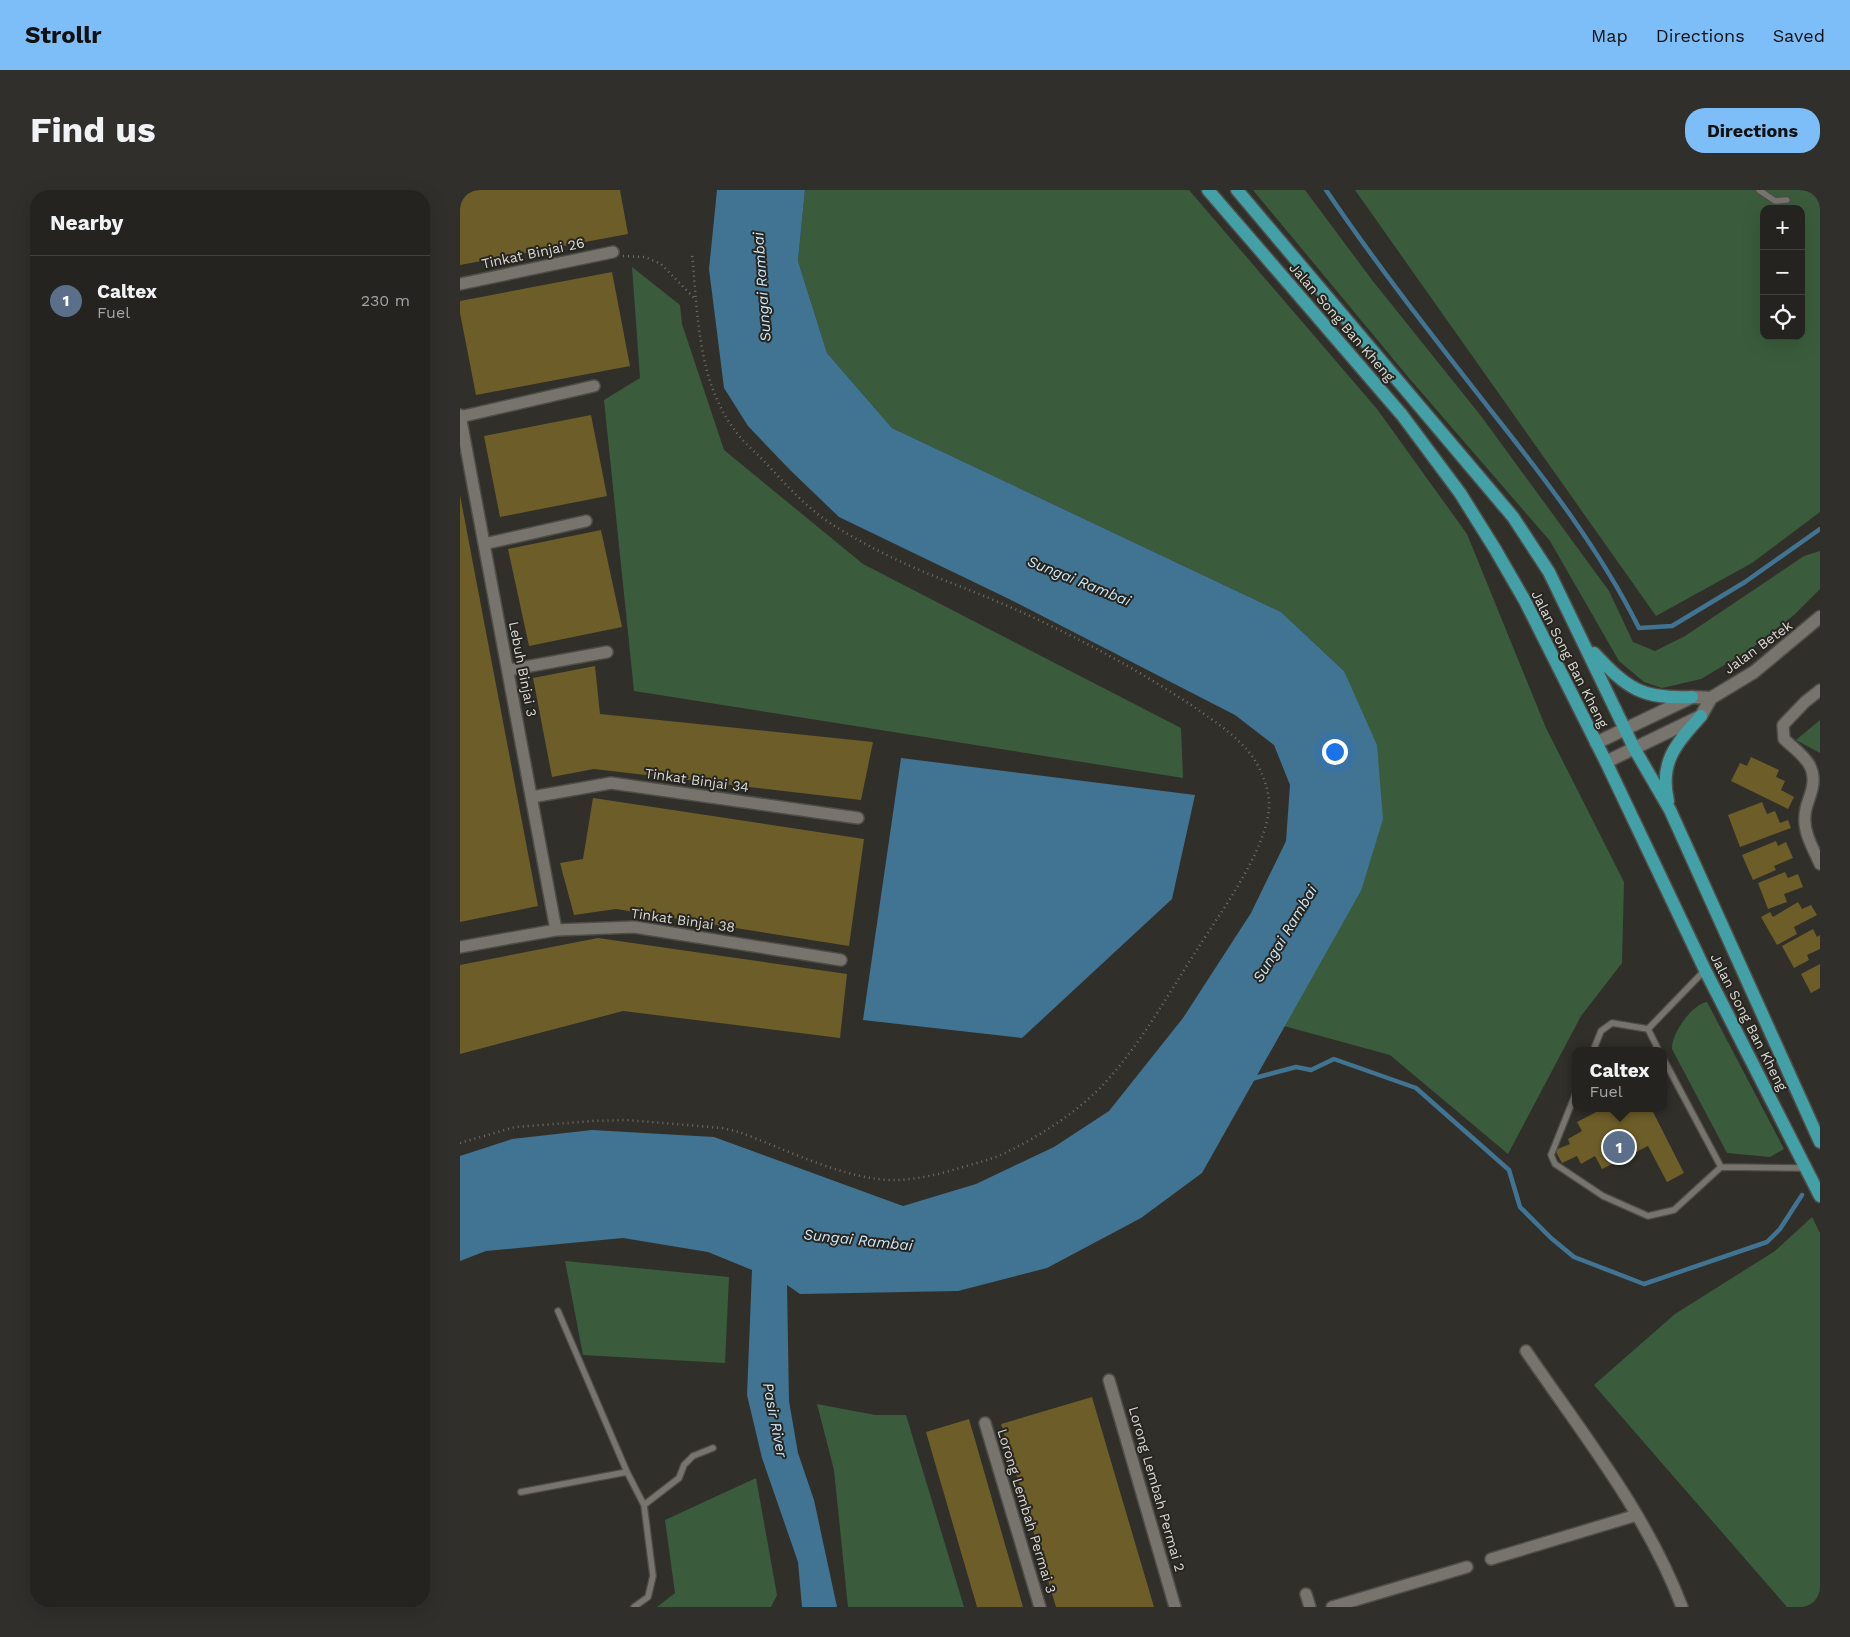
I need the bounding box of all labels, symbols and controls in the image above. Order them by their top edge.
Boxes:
text: Strollr [25,21,102,49]
text: Map [1591,25,1628,46]
text: Directions [1656,25,1745,46]
text: Saved [1773,25,1825,46]
button: Directions [1685,108,1820,153]
text: Find us [30,109,156,151]
map controls [1760,205,1805,340]
button: + [1760,205,1805,250]
text: Nearby [50,210,123,235]
water label: Sungai Rambai [749,231,775,342]
street label: Tinkat Binjai 26 [480,234,586,272]
button: − [1760,250,1805,295]
street label: Jalan Song Ban Kheng [1286,259,1398,385]
text: Caltex [97,280,157,303]
text: 1 [63,291,69,310]
text: 230 m [361,291,410,310]
button: locate [1760,295,1805,340]
text: Fuel [97,303,130,322]
water label: Sungai Rambai [1025,552,1134,610]
street label: Jalan Song Ban Kheng [1528,588,1612,731]
street label: Jalan Betek [1721,617,1795,677]
street label: Lebuh Binjai 3 [506,620,540,718]
your location [1322,739,1348,765]
street label: Tinkat Binjai 34 [644,765,750,795]
water label: Sungai Rambai [1249,881,1322,986]
street label: Tinkat Binjai 38 [630,905,736,935]
street label: Jalan Song Ban Kheng [1707,951,1791,1094]
popup [1572,1047,1667,1112]
text: Caltex [1590,1059,1649,1082]
text: Fuel [1590,1082,1623,1101]
pin: 1 [1603,1128,1635,1166]
water label: Sungai Rambai [802,1225,915,1255]
water label: Pasir River [759,1381,791,1460]
street label: Lorong Lembah Permai 2 [1126,1405,1188,1573]
street label: Lorong Lembah Permai 3 [994,1427,1060,1595]

